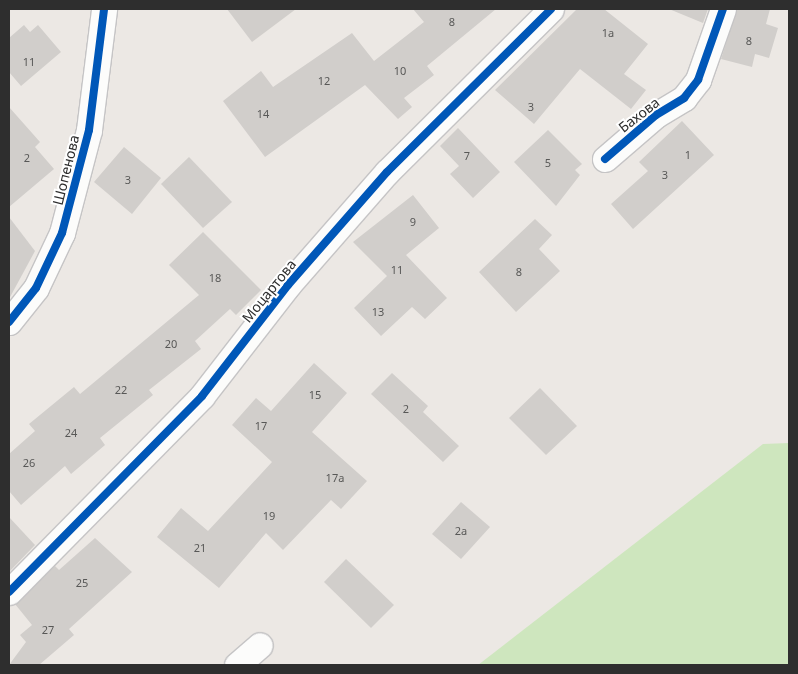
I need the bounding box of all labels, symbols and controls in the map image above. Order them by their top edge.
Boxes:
house number: 8 [449,15,455,29]
house number: 1a [602,26,614,40]
house number: 8 [746,34,752,48]
house number: 11 [23,55,35,69]
house number: 10 [394,64,406,78]
house number: 12 [318,74,330,88]
street label: Бахова [615,94,663,136]
house number: 3 [528,100,534,114]
house number: 14 [257,107,269,121]
street label: Шопенова [49,133,83,207]
house number: 1 [685,148,691,162]
house number: 7 [464,149,470,163]
house number: 2 [24,151,30,165]
house number: 5 [545,156,551,170]
house number: 3 [662,168,668,182]
house number: 3 [125,173,131,187]
house number: 9 [410,215,416,229]
street label: Моцартова [239,256,299,326]
house number: 11 [391,263,403,277]
house number: 8 [516,265,522,279]
house number: 18 [209,271,221,285]
house number: 13 [372,305,384,319]
house number: 20 [165,337,177,351]
house number: 22 [115,383,127,397]
house number: 15 [309,388,321,402]
house number: 2 [403,402,409,416]
house number: 17 [255,419,267,433]
house number: 24 [65,426,77,440]
house number: 26 [23,456,35,470]
house number: 17a [326,471,344,485]
house number: 19 [263,509,275,523]
house number: 2a [455,524,467,538]
house number: 21 [194,541,206,555]
house number: 25 [76,576,88,590]
house number: 27 [42,623,54,637]

